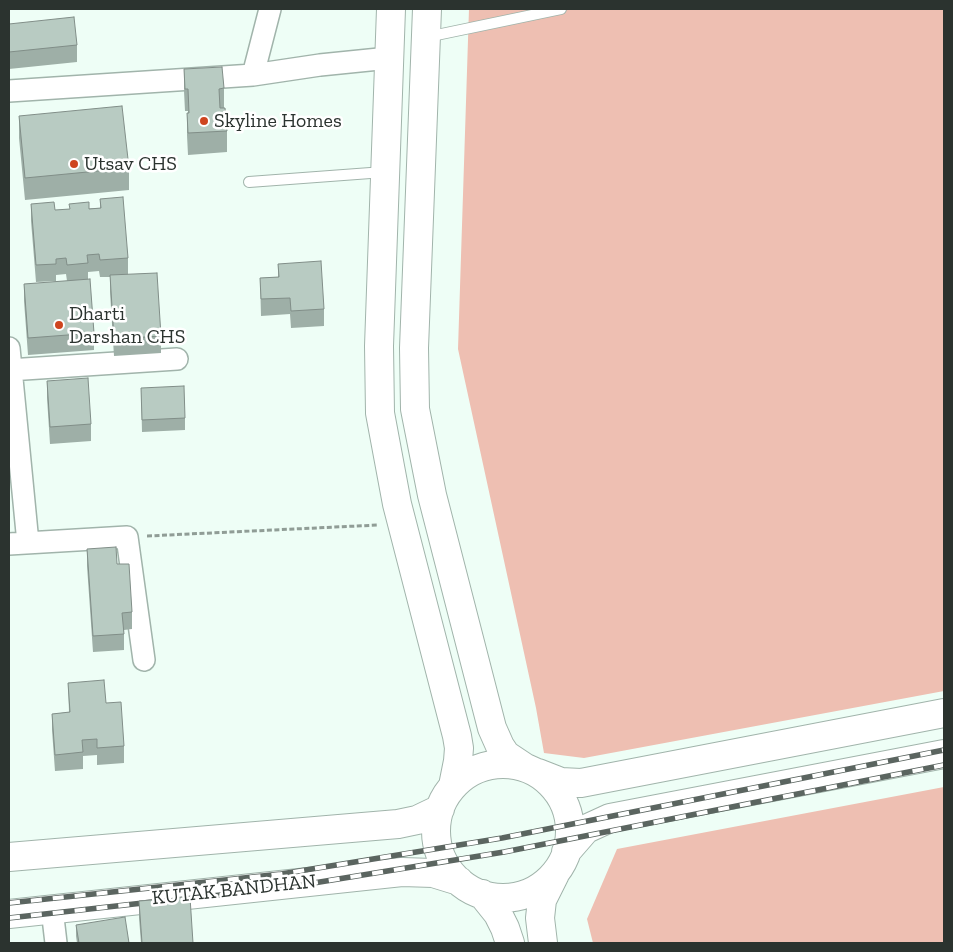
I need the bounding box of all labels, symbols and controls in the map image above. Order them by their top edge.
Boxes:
place label: Skyline Homes [214,109,342,133]
marker: Skyline Homes [198,115,210,127]
place label: Utsav CHS [84,152,177,176]
marker: Utsav CHS [68,158,80,170]
place label: Dharti Darshan CHS [69,302,185,349]
marker: Dharti Darshan CHS [53,319,65,331]
street label: KUTAK BANDHAN [151,869,317,911]

